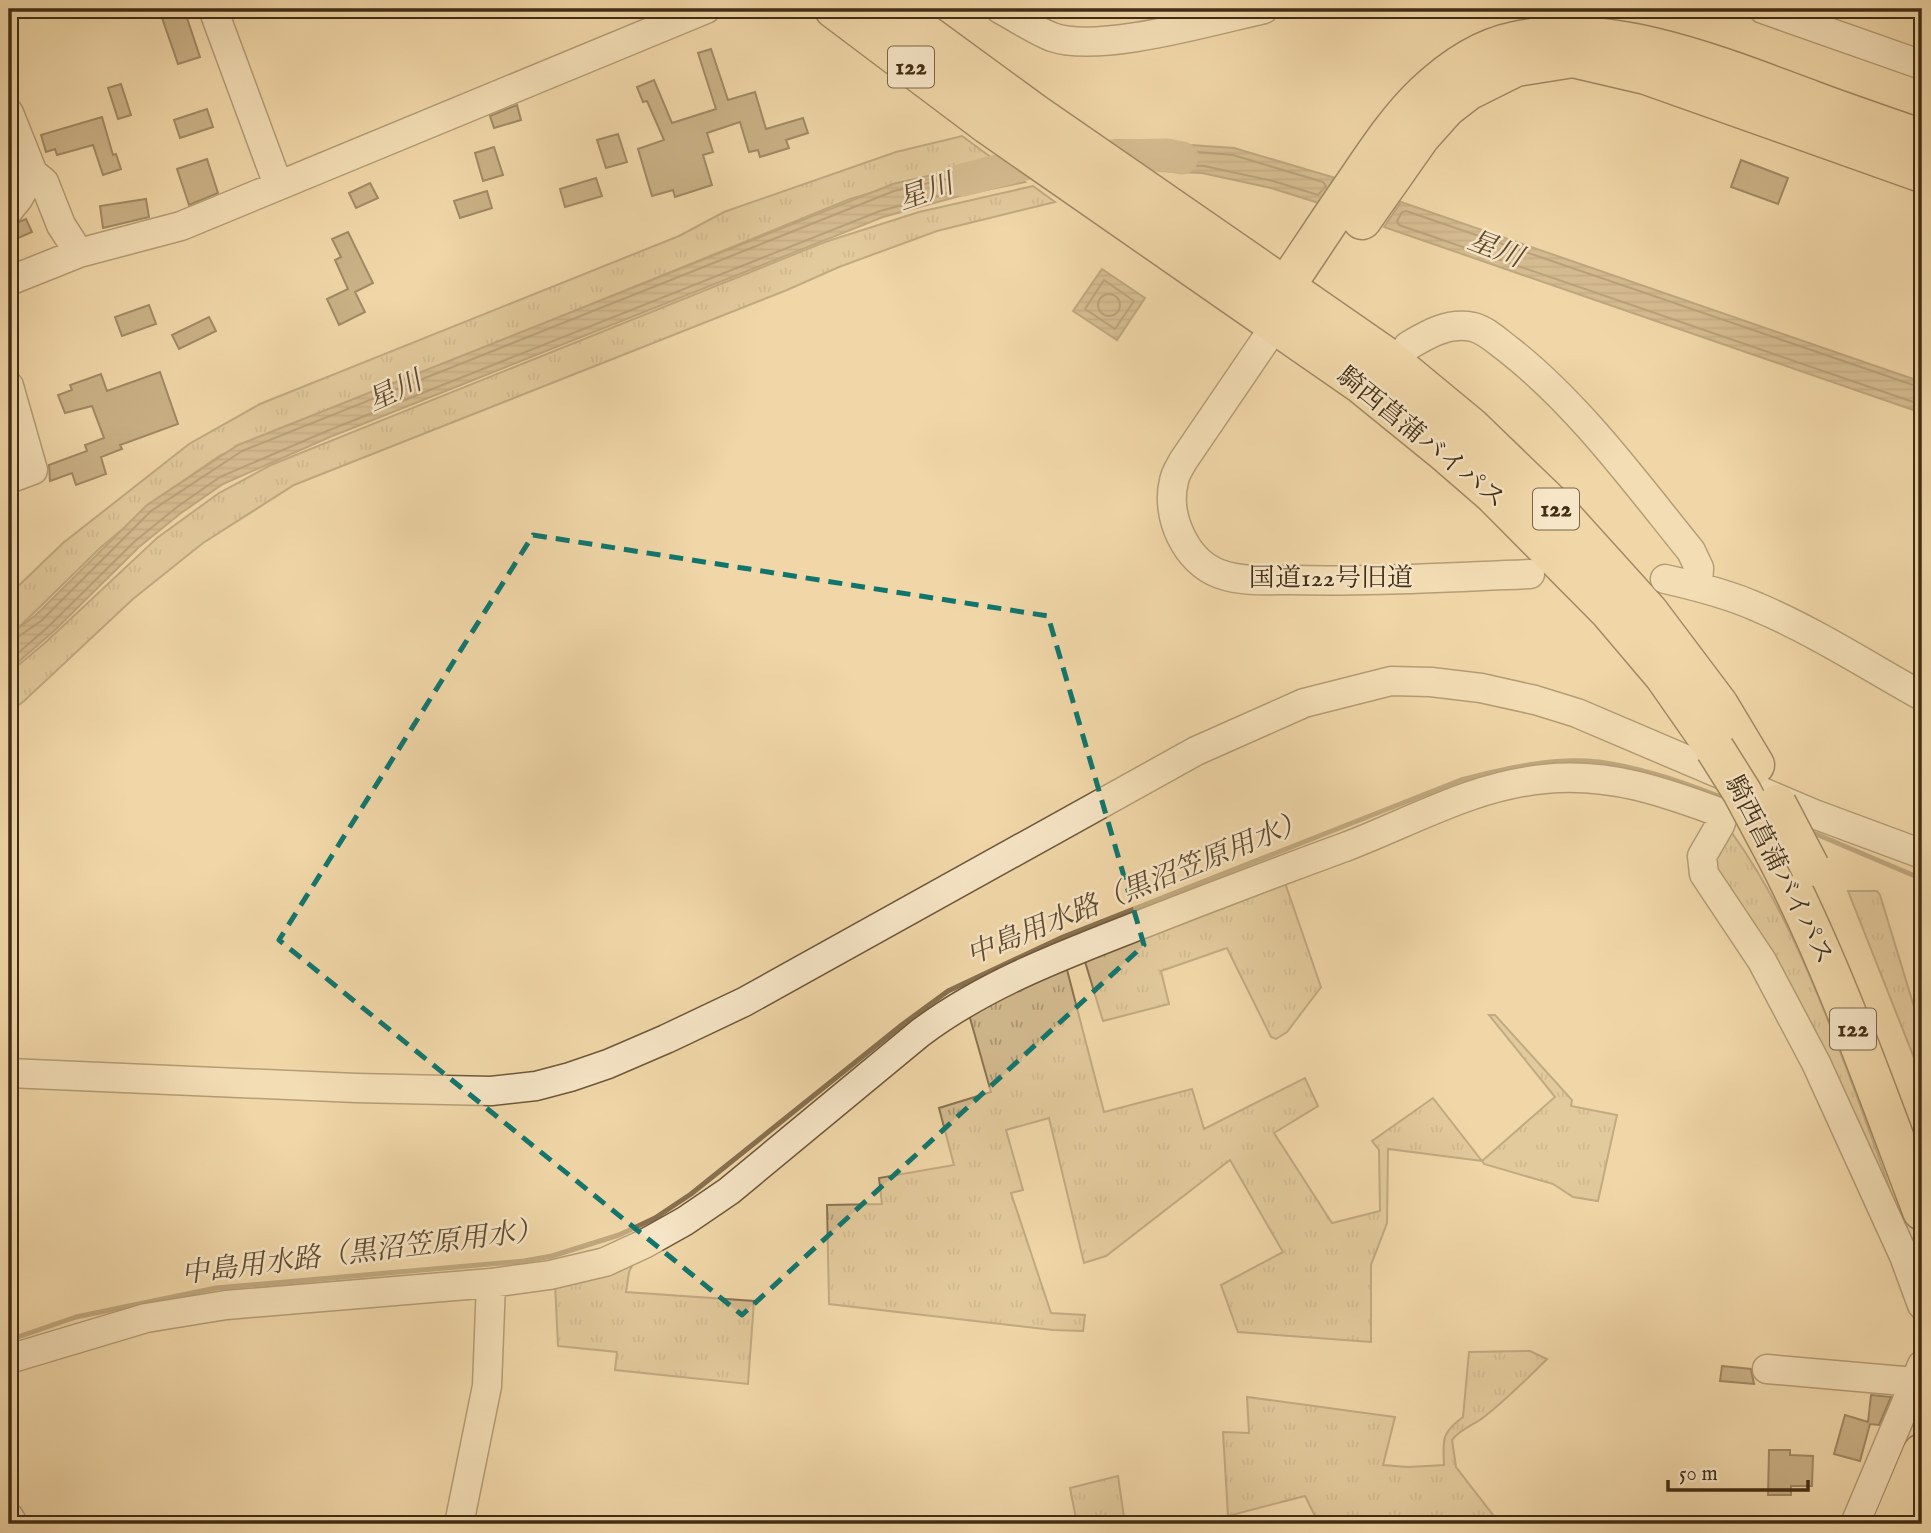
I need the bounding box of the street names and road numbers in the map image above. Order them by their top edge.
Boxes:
road number: 122 [888,46,934,88]
street label: 騎西菖蒲バイパス [1330,360,1512,516]
road number: 122 [1533,488,1579,530]
street label: 国道122号旧道 [1249,562,1413,595]
street label: 騎西菖蒲バイパス [1717,770,1841,970]
road number: 122 [1830,1009,1876,1050]

